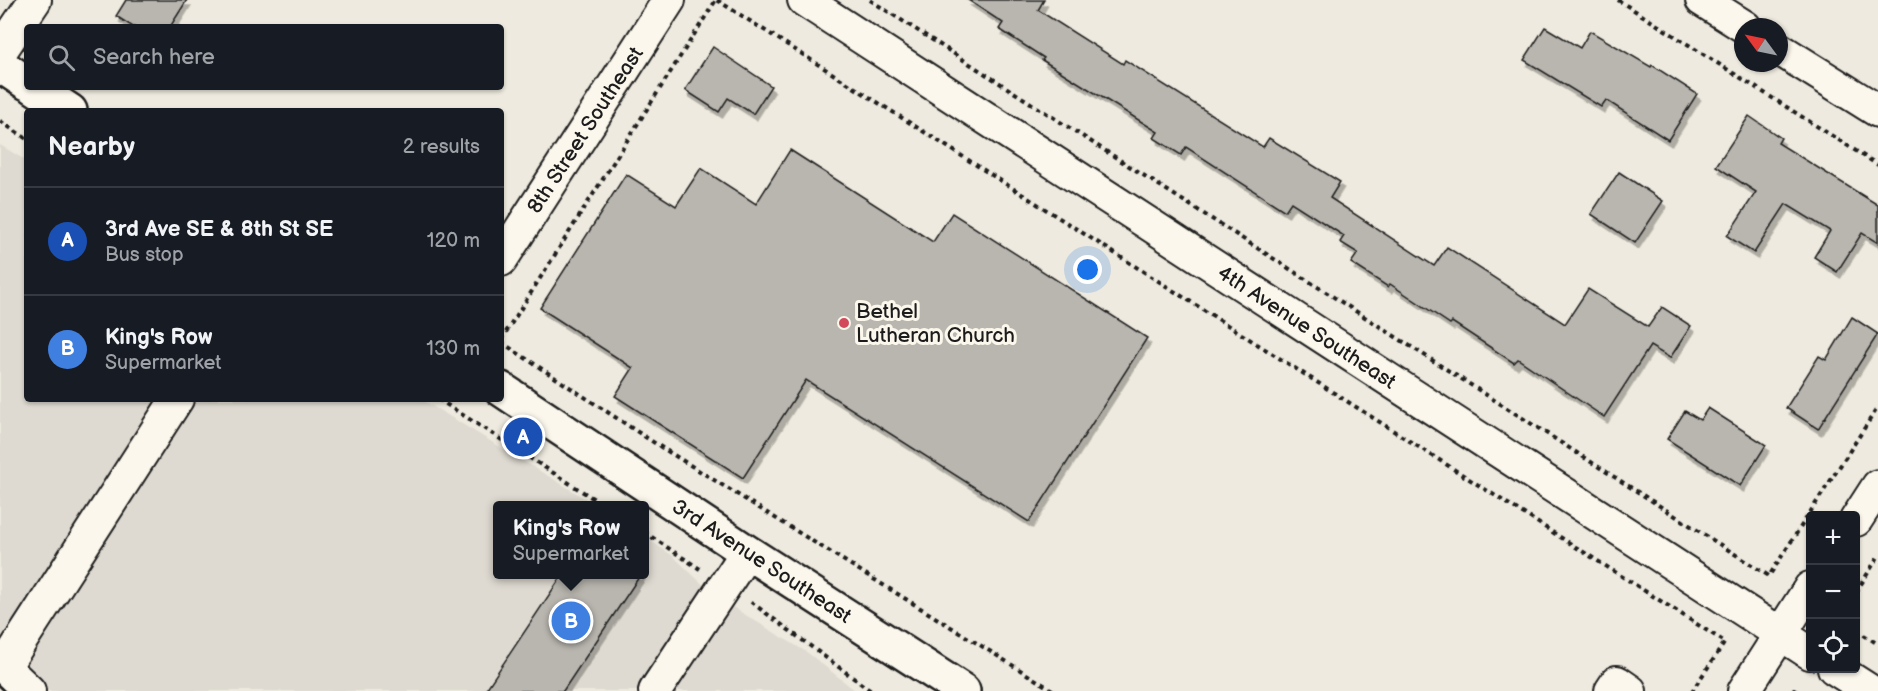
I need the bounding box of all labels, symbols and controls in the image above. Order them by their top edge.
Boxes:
north arrow [1734,18,1788,72]
search box [24,24,504,90]
icon: search [45,41,78,74]
street label: 8th Street Southeast [522,42,649,218]
text: Search here [93,44,215,71]
text: Nearby [48,132,135,163]
text: 2 results [403,135,480,159]
text: 3rd Ave SE & 8th St SE [105,216,333,243]
text: A [61,229,74,253]
text: 120 m [427,229,480,253]
text: Bus stop [105,243,184,267]
your location [1073,255,1102,284]
street label: 4th Avenue Southeast [1213,260,1401,395]
place label: Bethel Lutheran Church [856,299,1015,348]
marker: Bethel Lutheran Church [837,316,851,330]
text: King's Row [105,324,213,351]
text: B [60,337,75,361]
text: 130 m [426,337,480,361]
text: Supermarket [105,351,221,375]
pin: A [504,414,542,460]
street label: 3rd Avenue Southeast [667,494,857,629]
popup [493,501,649,579]
map controls [1806,511,1860,673]
button: + [1806,511,1860,565]
text: King's Row [513,515,620,542]
text: Supermarket [513,542,629,566]
button: − [1806,565,1860,619]
pin: B [552,598,590,644]
button: locate [1806,619,1860,673]

